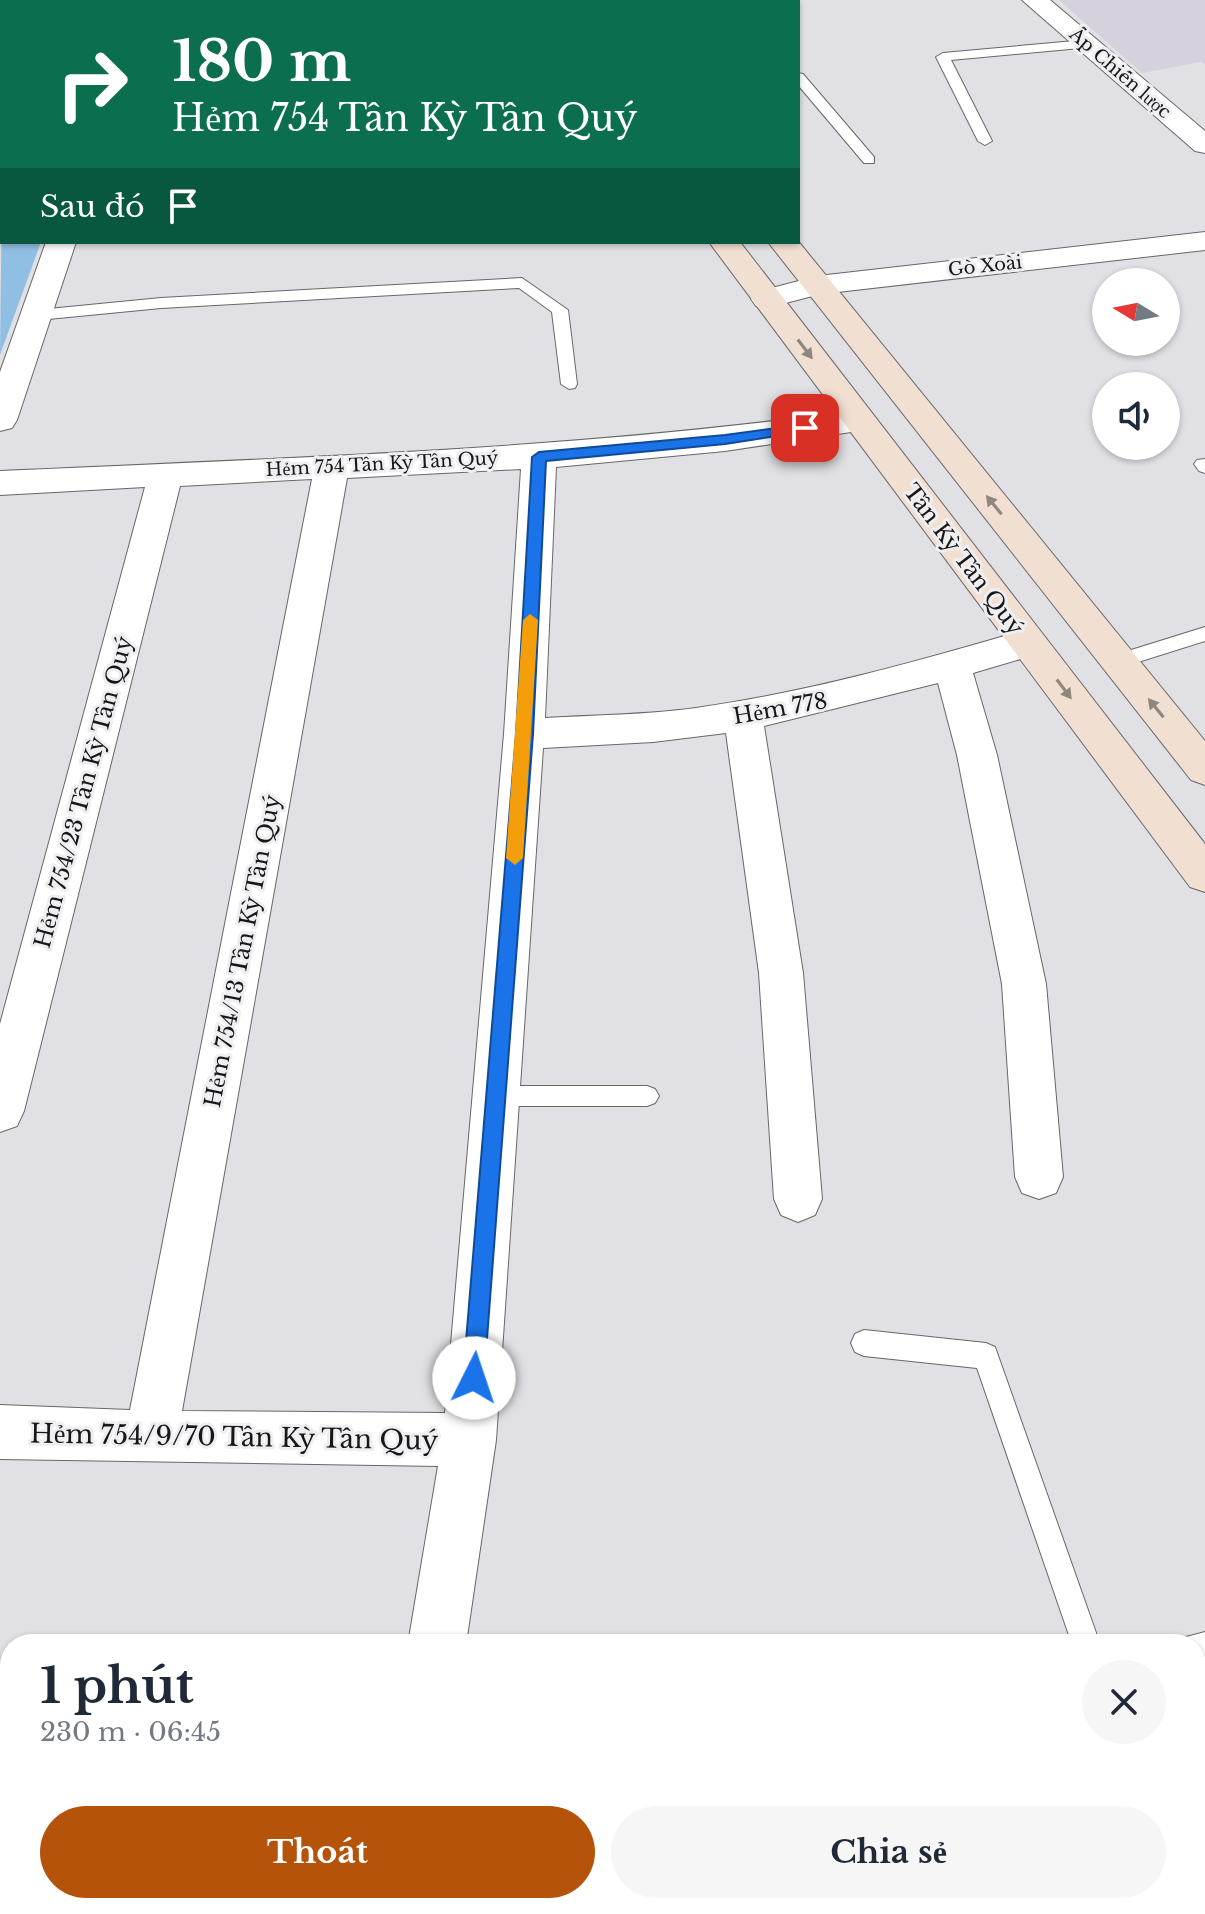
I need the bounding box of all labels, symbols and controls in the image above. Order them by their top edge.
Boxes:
street label: Ấp Chiến lược [1064,22,1176,123]
text: 180 m [172,27,351,96]
icon: right [40,32,144,136]
text: Hẻm 754 Tân Kỳ Tân Quý [172,96,637,141]
icon: arrive [161,184,205,228]
text: Sau đó [40,188,145,225]
street label: Gò Xoài [947,251,1023,281]
north arrow [1092,268,1180,356]
map controls [1092,268,1180,460]
one-way arrow [796,339,812,359]
button: sound [1092,372,1180,460]
pin [771,394,839,462]
icon: arrive [783,406,827,450]
street label: Hẻm 754 Tân Kỳ Tân Quý [265,447,499,481]
street label: Tân Kỳ Tân Quý [898,478,1029,640]
one-way arrow [986,495,1003,515]
street label: Hẻm 754/23 Tân Kỳ Tân Quý [29,633,138,951]
one-way arrow [1055,679,1071,700]
street label: Hẻm 778 [731,687,829,730]
one-way arrow [1149,698,1165,718]
street label: Hẻm 754/13 Tân Kỳ Tân Quý [199,792,286,1110]
position arrow [432,1336,516,1420]
street label: Hẻm 754/9/70 Tân Kỳ Tân Quý [30,1417,439,1457]
text: 1 phút [40,1656,194,1716]
button: close [1082,1660,1166,1744]
text: 230 m · 06:45 [40,1716,221,1748]
button: Thoát [40,1806,595,1898]
button: Chia sẻ [611,1806,1166,1898]

